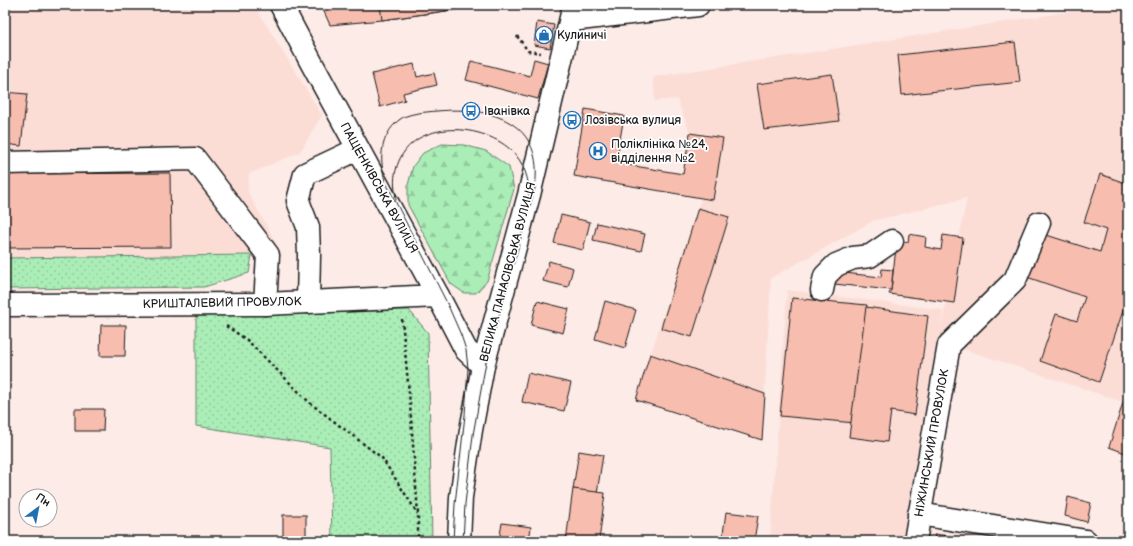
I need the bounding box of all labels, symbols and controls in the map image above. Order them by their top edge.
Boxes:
shop icon: Кулиничі [534,25,554,45]
place label: Кулиничі [557,28,606,43]
bus stop icon: Іванівка [461,101,481,121]
place label: Іванівка [484,104,530,119]
bus stop icon: Лозівська вулиця [562,110,582,130]
place label: Лозівська вулиця [584,113,682,128]
street label: ПАЩЕНКІВСЬКА ВУЛИЦЯ [337,120,421,256]
place label: Поліклініка №24, відділення №2 [611,137,708,166]
hospital icon: Поліклініка №24, відділення №2 [588,141,608,161]
street label: ВЕЛИКА ПАНАСІВСЬКА ВУЛИЦЯ [477,180,539,364]
street label: КРИШТАЛЕВИЙ ПРОВУЛОК [143,294,302,312]
street label: НІЖИНСЬКИЙ ПРОВУЛОК [912,368,952,518]
north arrow [18,488,58,528]
text: Пн [33,491,53,509]

